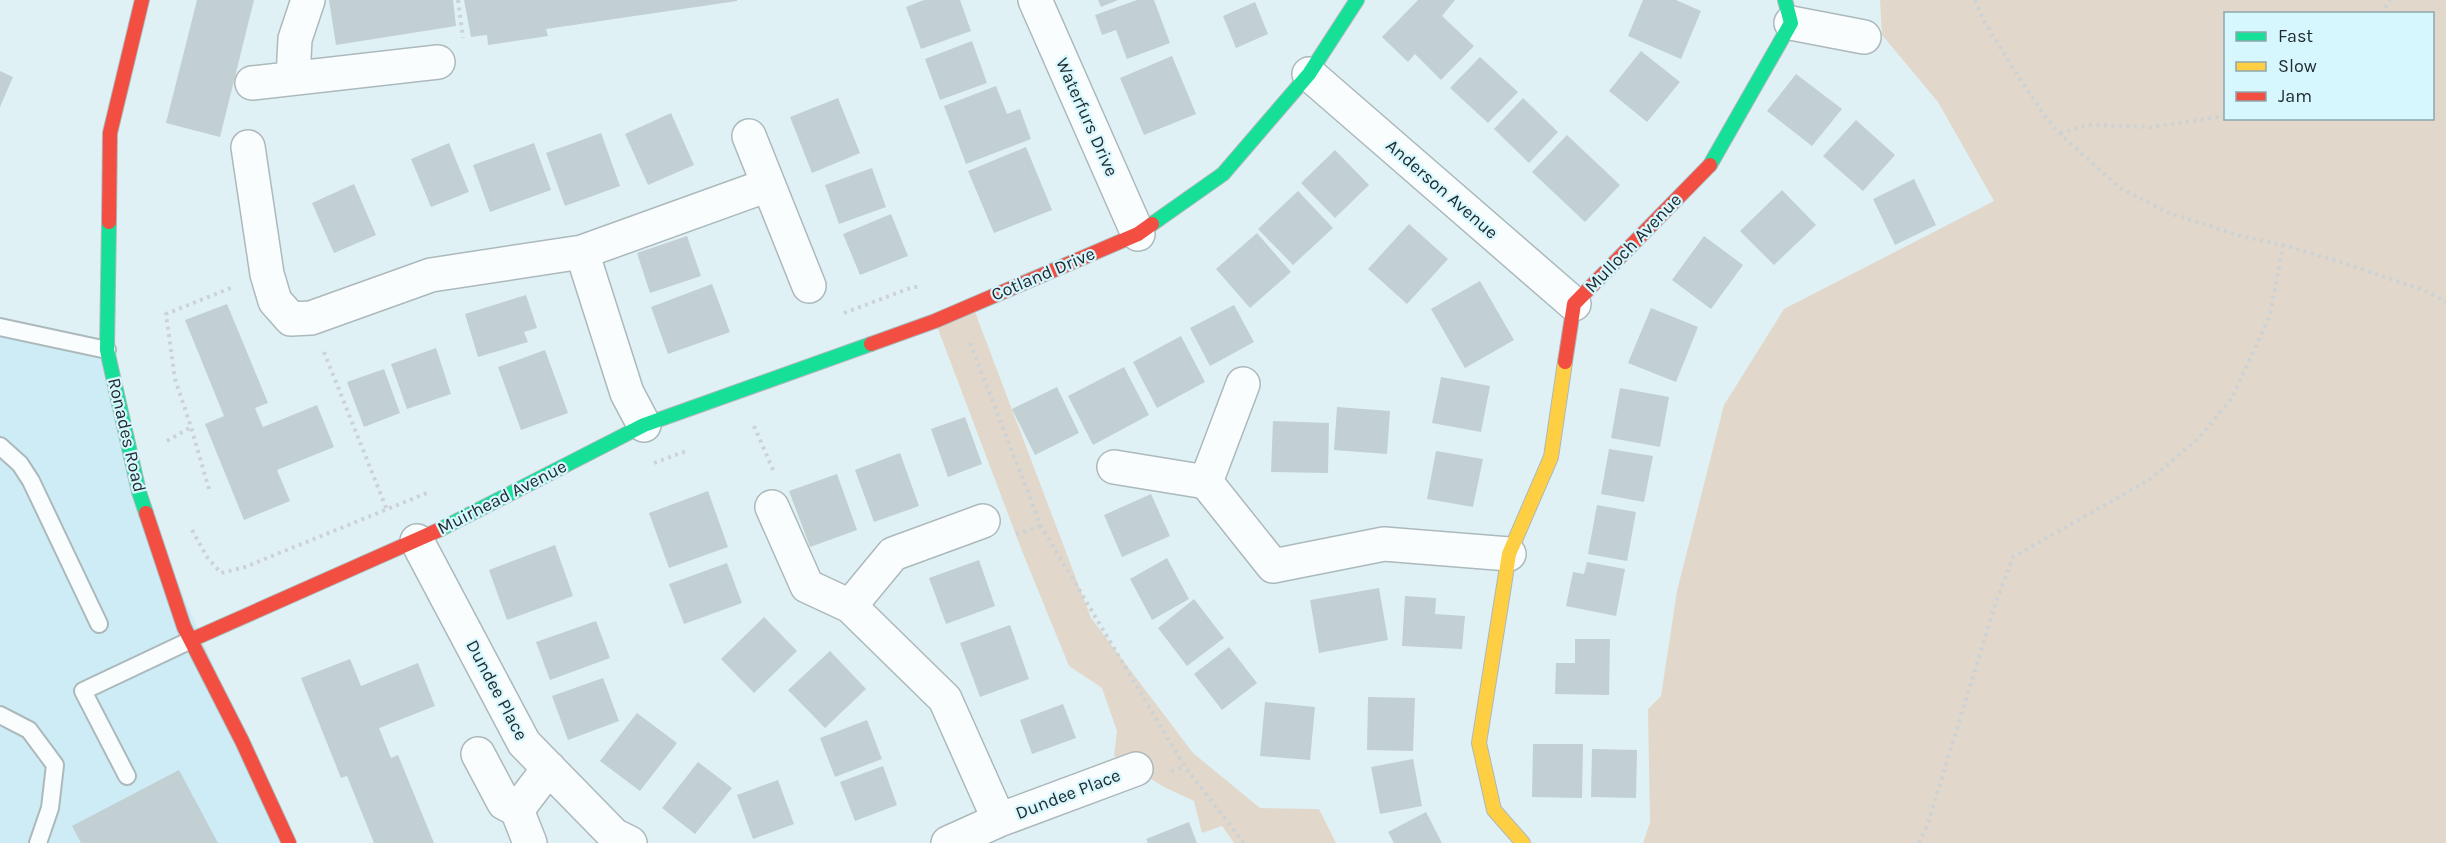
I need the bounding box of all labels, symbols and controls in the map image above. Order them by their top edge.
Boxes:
legend [2224,12,2434,120]
text: Fast [2278,25,2313,47]
street label: Waterfurs Drive [1051,54,1123,180]
text: Slow [2278,55,2317,77]
text: Jam [2278,85,2312,107]
street label: Anderson Avenue [1381,134,1503,244]
street label: Mulloch Avenue [1580,189,1686,297]
street label: Cotland Drive [988,242,1098,306]
street label: Ronades Road [103,376,151,494]
street label: Muirhead Avenue [434,455,570,539]
street label: Dundee Place [461,636,533,744]
street label: Dundee Place [1012,764,1124,824]

